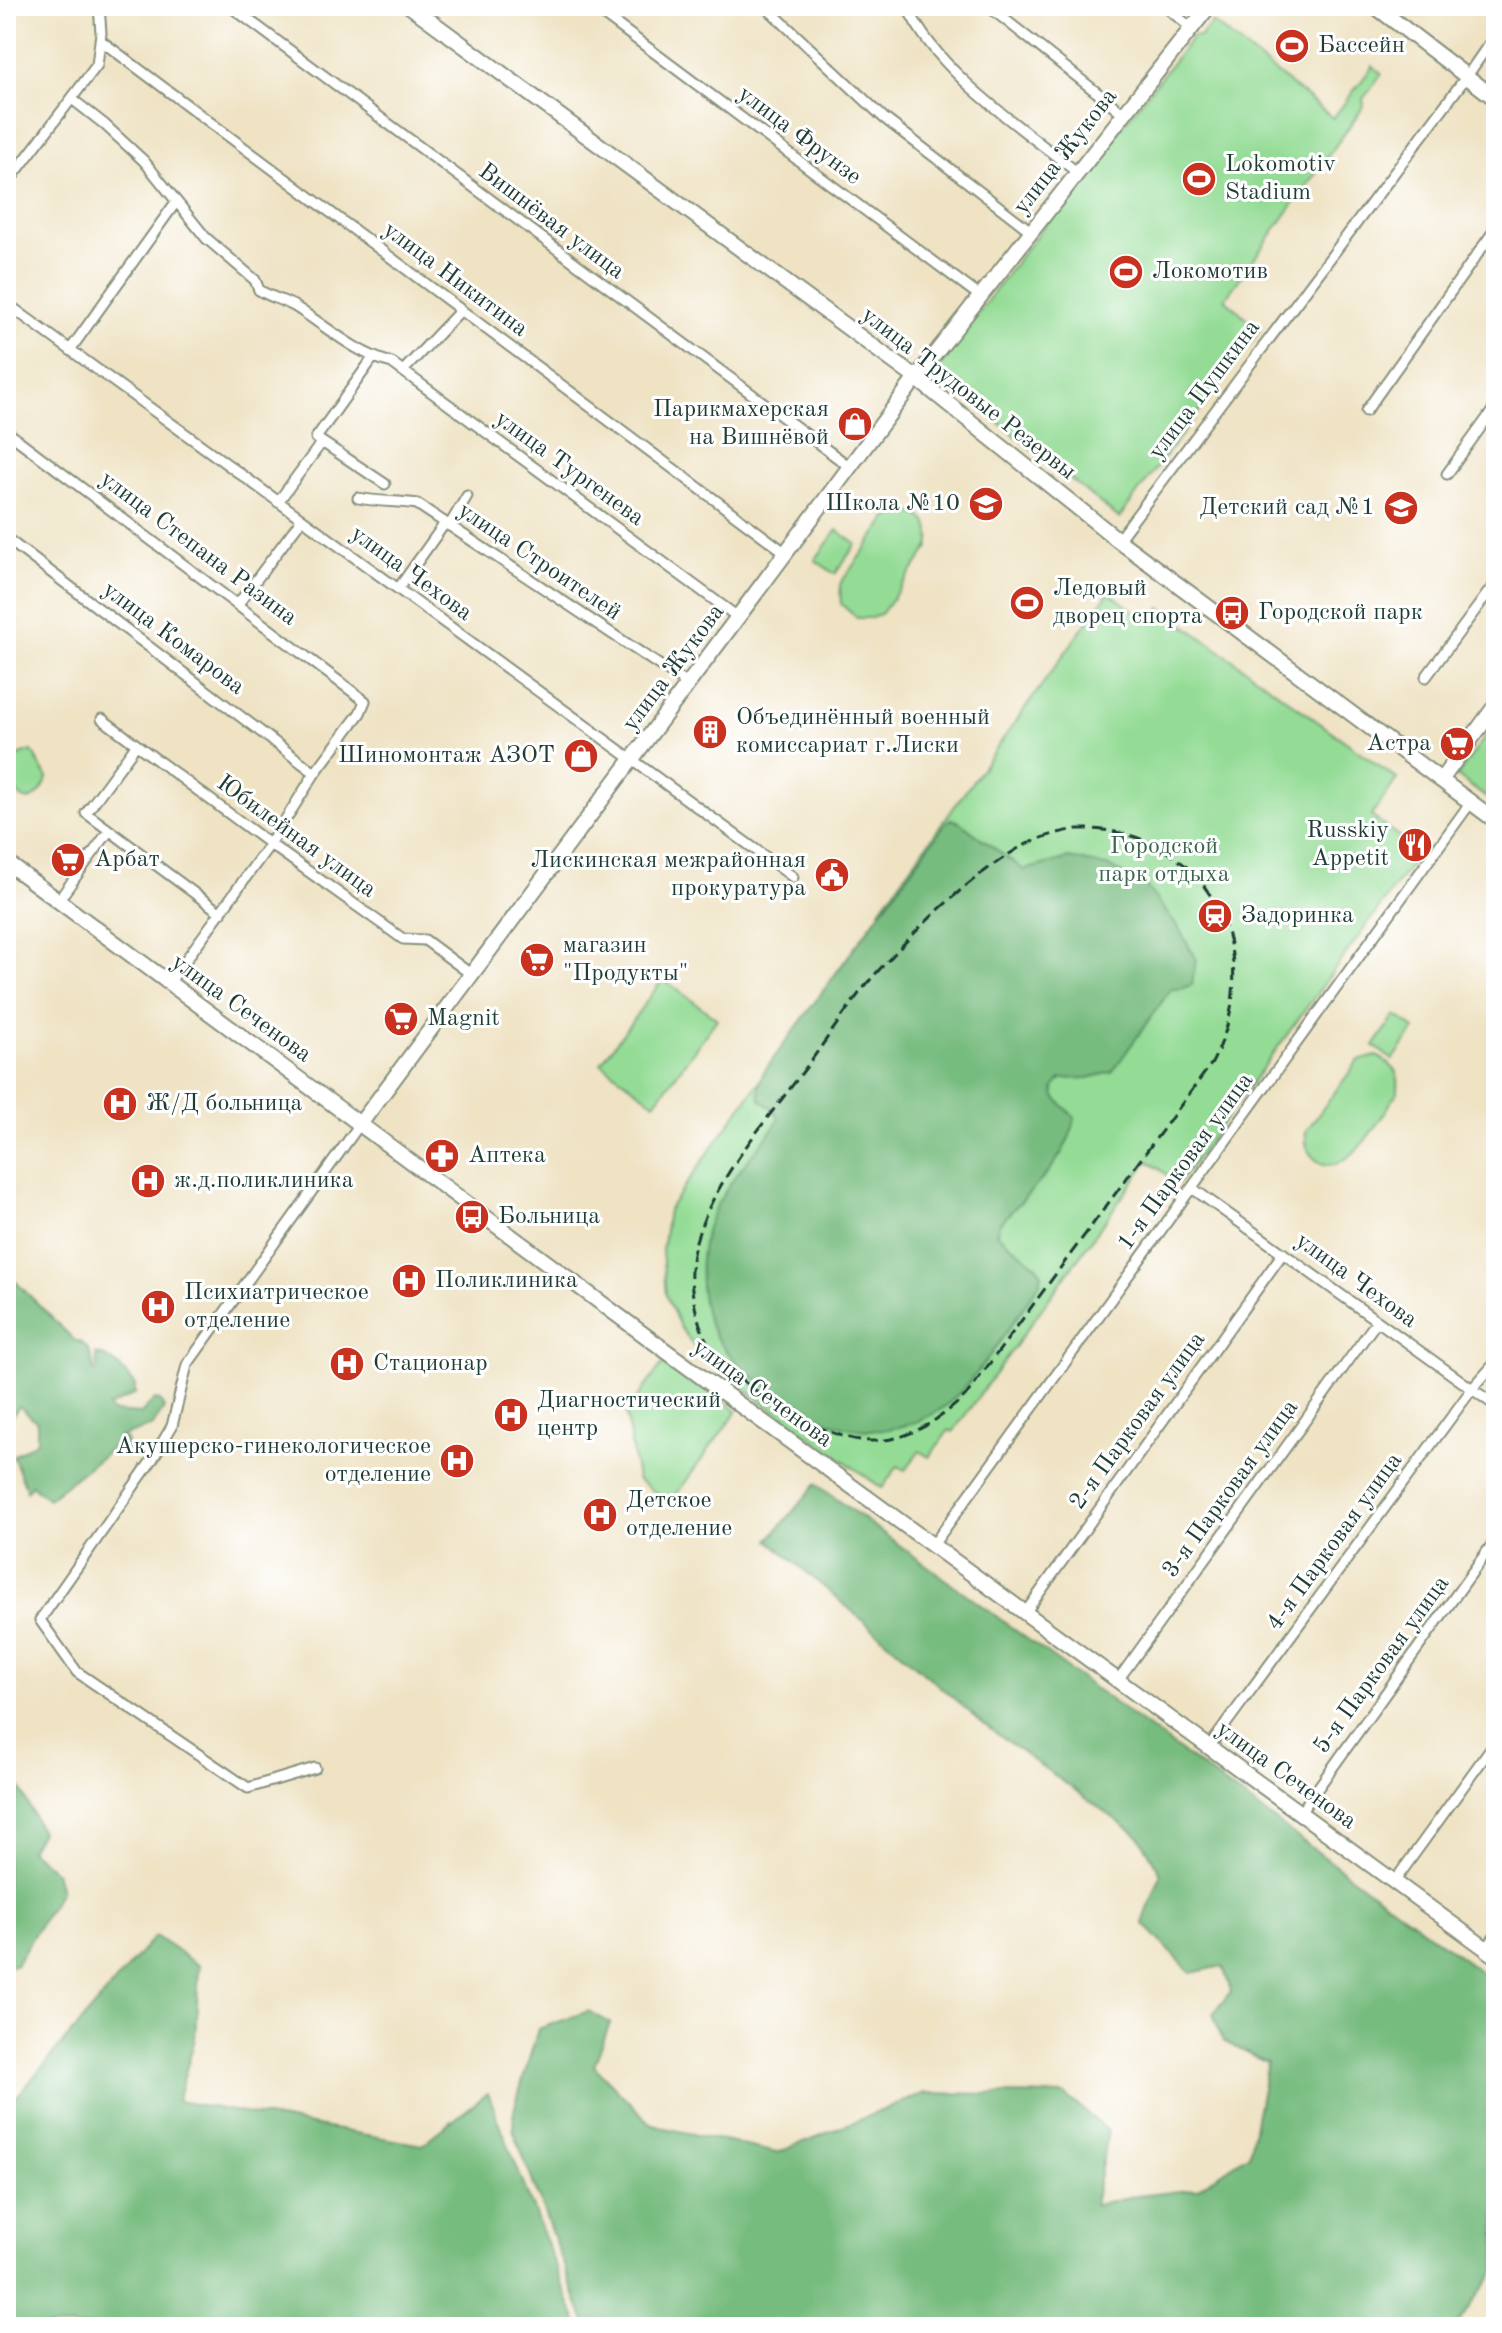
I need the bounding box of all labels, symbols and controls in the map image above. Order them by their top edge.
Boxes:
sports icon: Бассейн [1273,27,1311,65]
place label: Бассейн [1318,34,1405,58]
street label: улица Фрунзе [733,82,865,190]
street label: улица Жукова [1010,84,1122,219]
place label: Lokomotiv Stadium [1225,153,1336,205]
street label: Вишнёвая улица [474,159,629,285]
sports icon: Lokomotiv Stadium [1180,160,1218,198]
street label: улица Никитина [378,218,532,342]
sports icon: Локомотив [1107,253,1145,291]
place label: Локомотив [1152,260,1268,284]
street label: улица Трудовые Резервы [856,303,1080,485]
street label: улица Пушкина [1145,316,1265,464]
place label: Парикмахерская на Вишнёвой [653,398,829,450]
shop icon: Парикмахерская на Вишнёвой [836,405,874,443]
street label: улица Тургенева [490,407,648,531]
street label: улица Степана Разина [95,467,301,631]
school or university icon: Школа №10 [967,485,1005,523]
school or university icon: Детский сад №1 [1382,489,1420,527]
place label: Школа №10 [825,492,960,516]
place label: Детский сад №1 [1199,496,1375,520]
street label: улица Строителей [453,499,625,625]
street label: улица Чехова [346,522,476,626]
place label: Ледовый дворец спорта [1053,577,1203,629]
street label: улица Комарова [98,578,249,700]
sports icon: Ледовый дворец спорта [1008,584,1046,622]
bus stop icon: Городской парк [1213,594,1251,632]
street label: улица Жукова [619,600,730,736]
place label: Городской парк [1258,601,1423,625]
place label: Объединённый военный комиссариат г.Лиски [736,706,990,758]
building icon: Объединённый военный комиссариат г.Лиски [691,713,729,751]
supermarket icon: Астра [1438,725,1476,763]
place label: Астра [1367,732,1431,756]
shop icon: Шиномонтаж АЗОТ [562,737,600,775]
place label: Шиномонтаж АЗОТ [338,744,555,768]
street label: Юбилейная улица [212,771,380,903]
place label: Russkiy Appetit [1306,819,1389,871]
restaurant icon: Russkiy Appetit [1396,826,1434,864]
park label: Городской парк отдыха [1098,835,1230,887]
supermarket icon: Арбат [49,841,87,879]
place label: Арбат [94,848,160,872]
place label: Лискинская межрайонная прокуратура [530,849,806,901]
public building icon: Лискинская межрайонная прокуратура [813,856,851,894]
station icon: Задоринка [1196,897,1234,935]
place label: Задоринка [1241,904,1354,928]
place label: магазин "Продукты" [563,934,688,986]
supermarket icon: магазин "Продукты" [518,941,556,979]
street label: улица Сеченова [167,950,316,1068]
supermarket icon: Magnit [382,1000,420,1038]
place label: Magnit [427,1007,500,1031]
street label: 1-я Парковая улица [1114,1069,1258,1255]
hospital icon: Ж/Д больница [101,1085,139,1123]
place label: Ж/Д больница [146,1092,303,1116]
pharmacy icon: Аптека [423,1137,461,1175]
place label: Аптека [468,1144,546,1168]
hospital icon: ж.д.поликлиника [129,1162,167,1200]
place label: ж.д.поликлиника [174,1169,354,1193]
bus stop icon: Больница [453,1198,491,1236]
place label: Больница [498,1205,600,1229]
street label: улица Чехова [1291,1229,1421,1333]
hospital icon: Поликлиника [390,1262,428,1300]
place label: Поликлиника [435,1269,578,1293]
place label: Психиатрическое отделение [184,1281,369,1333]
hospital icon: Психиатрическое отделение [139,1288,177,1326]
street label: 2-я Парковая улица [1066,1328,1210,1514]
street label: улица Сеченова [688,1335,837,1453]
hospital icon: Стационар [328,1345,366,1383]
place label: Стационар [373,1352,488,1376]
place label: Диагностический центр [537,1389,721,1441]
hospital icon: Диагностический центр [492,1396,530,1434]
street label: 3-я Парковая улица [1159,1396,1303,1582]
place label: Акушерско-гинекологическое отделение [115,1435,431,1487]
hospital icon: Акушерско-гинекологическое отделение [438,1442,476,1480]
street label: 4-я Парковая улица [1263,1449,1407,1635]
place label: Детское отделение [626,1489,732,1541]
hospital icon: Детское отделение [581,1496,619,1534]
street label: 5-я Парковая улица [1310,1572,1454,1758]
street label: улица Сеченова [1212,1717,1361,1835]

